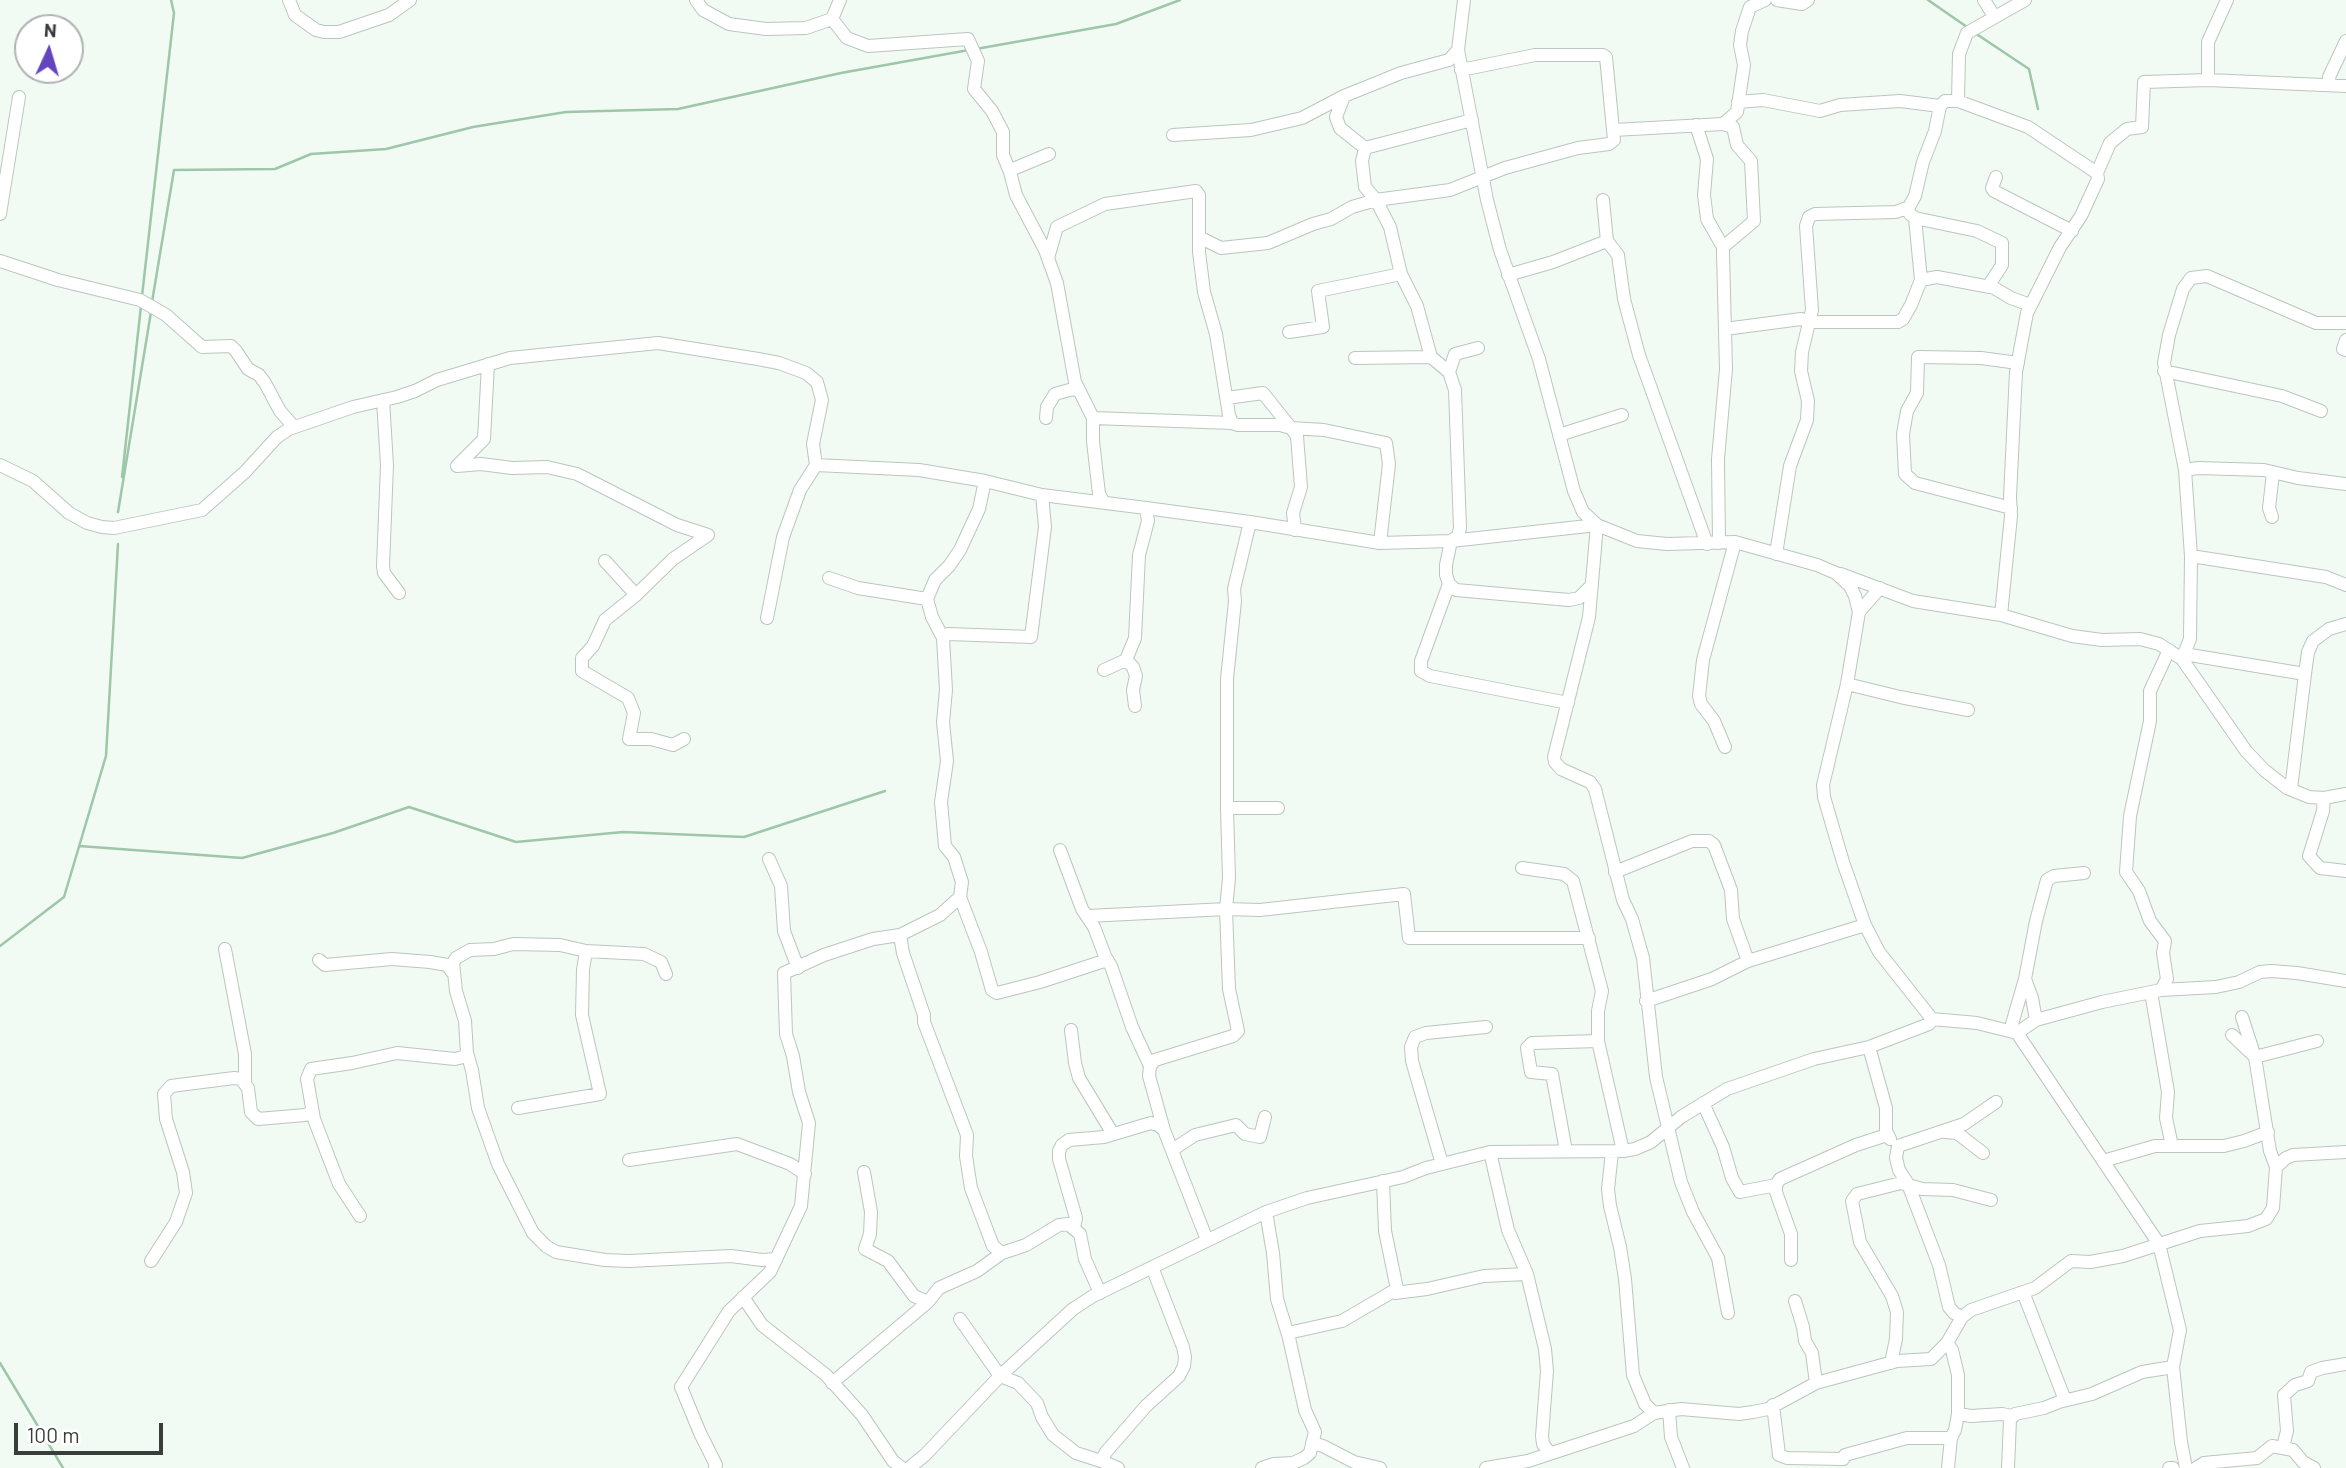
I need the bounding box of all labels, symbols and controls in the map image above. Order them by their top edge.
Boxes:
north arrow [14,14,84,84]
text: N [43,18,57,41]
scale bar [18,1408,166,1452]
text: 100 m [27,1422,80,1447]

